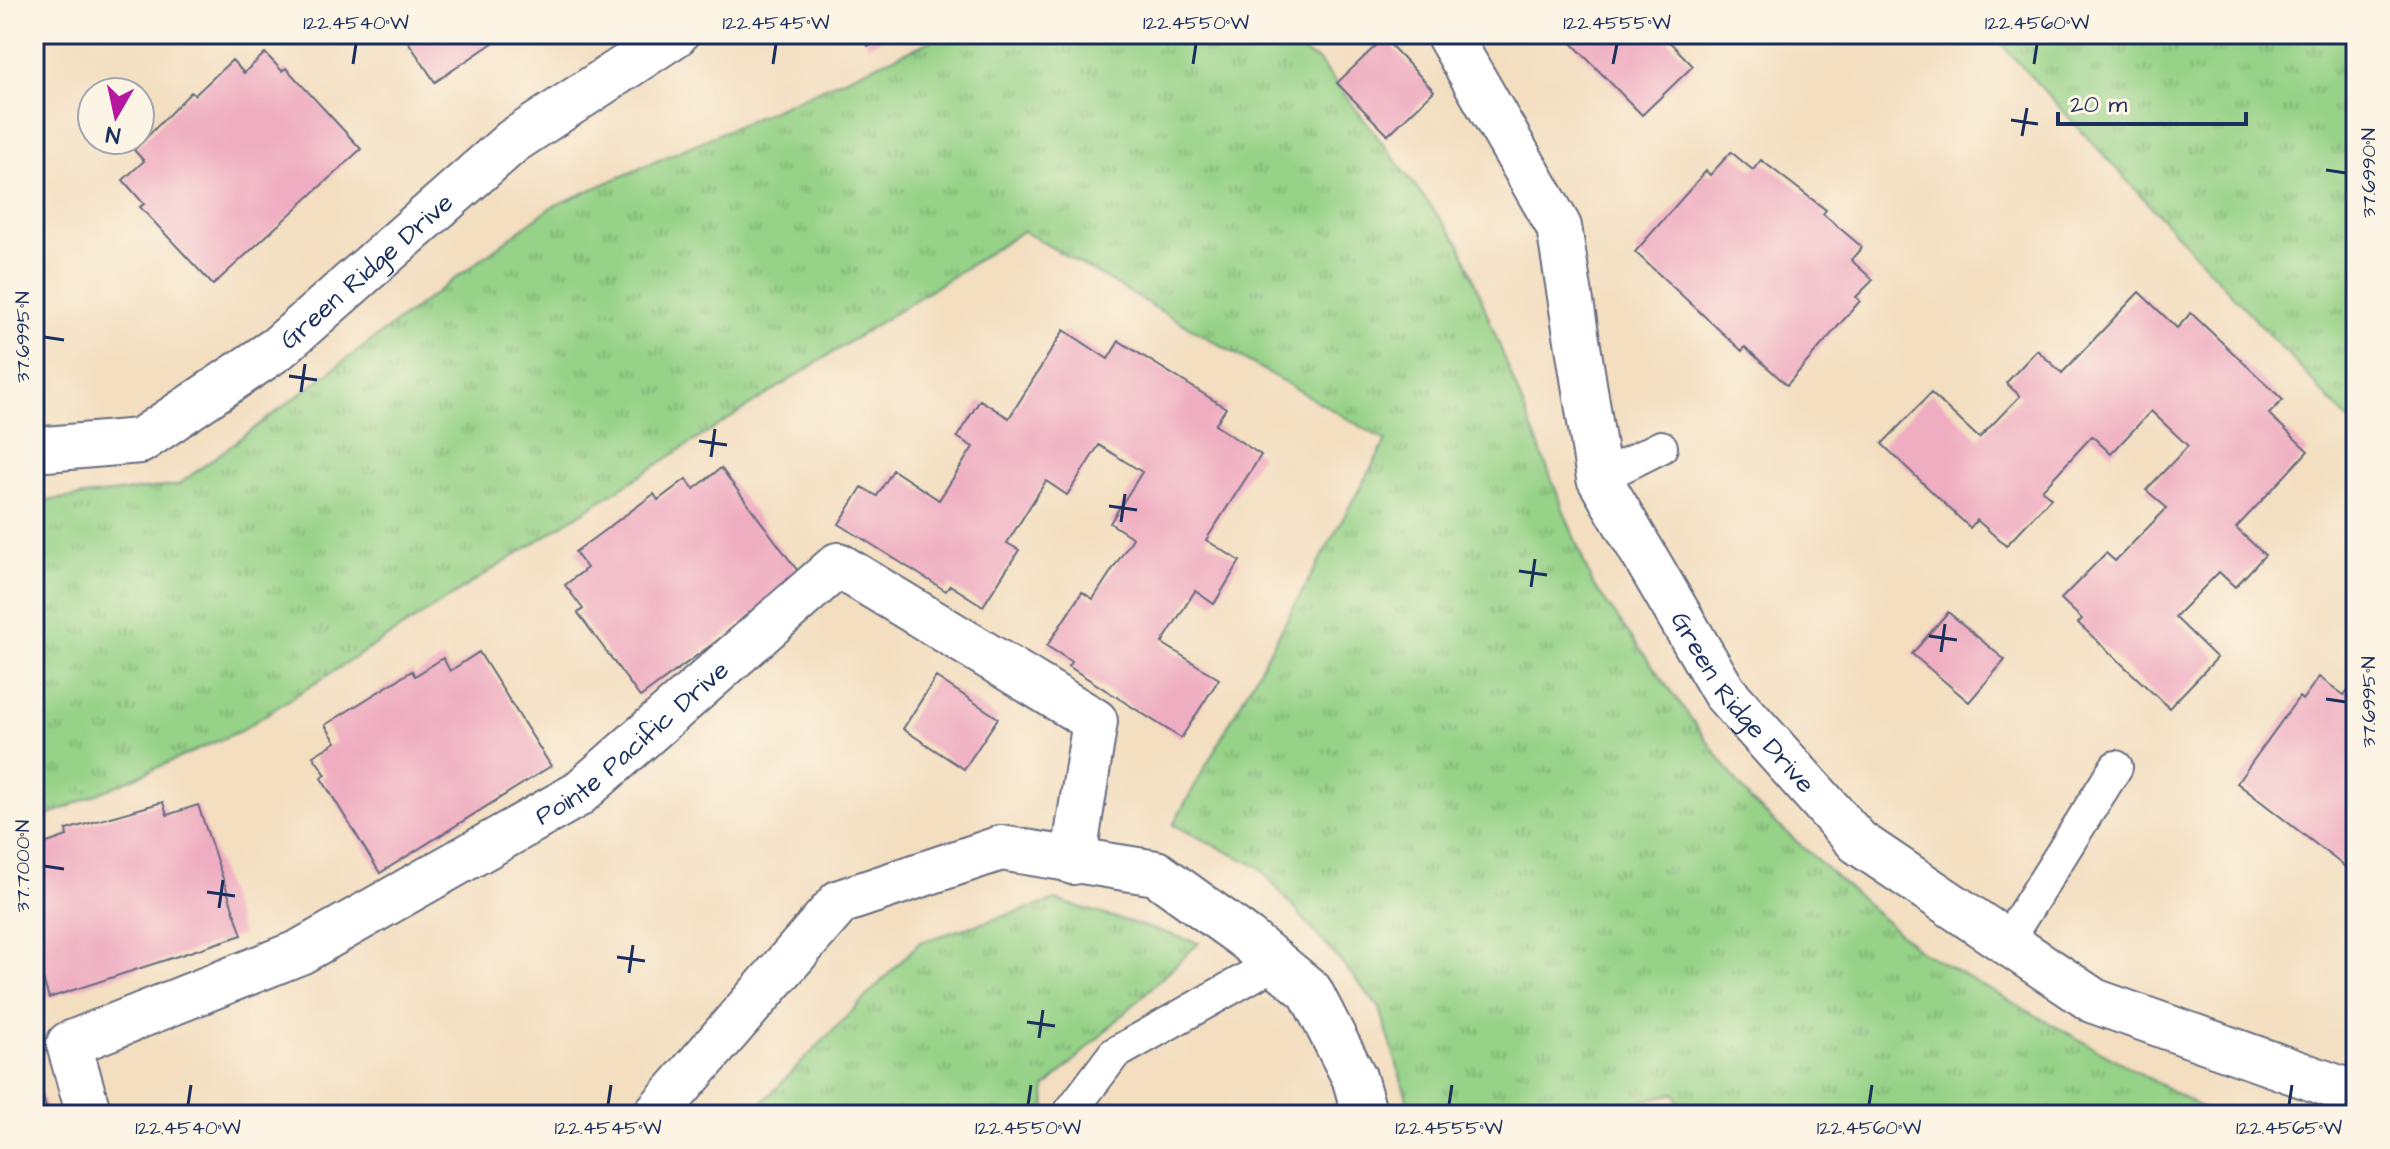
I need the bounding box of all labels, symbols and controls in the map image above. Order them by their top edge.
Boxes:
text: 122.4540°W [303,9,409,37]
text: 122.4545°W [722,9,830,37]
text: 122.4550°W [1143,9,1249,37]
text: 122.4555°W [1563,9,1671,37]
text: 122.4560°W [1985,9,2089,37]
north arrow [76,76,156,156]
scale bar [2058,76,2246,126]
text: 20 m [2070,88,2127,122]
text: N [104,118,122,151]
text: 37.6990°N [2355,128,2383,218]
street label: Green Ridge Drive [272,185,461,358]
text: 37.6995°N [9,291,37,383]
street label: Green Ridge Drive [1662,605,1823,801]
street label: Pointe Pacific Drive [529,652,737,834]
text: 37.6995°N [2355,656,2383,748]
text: 37.7000°N [9,820,37,912]
text: 122.4540°W [135,1114,241,1142]
text: 122.4545°W [554,1114,662,1142]
text: 122.4550°W [975,1114,1081,1142]
text: 122.4555°W [1395,1114,1503,1142]
text: 122.4560°W [1817,1114,1921,1142]
text: 122.4565°W [2236,1114,2342,1142]

